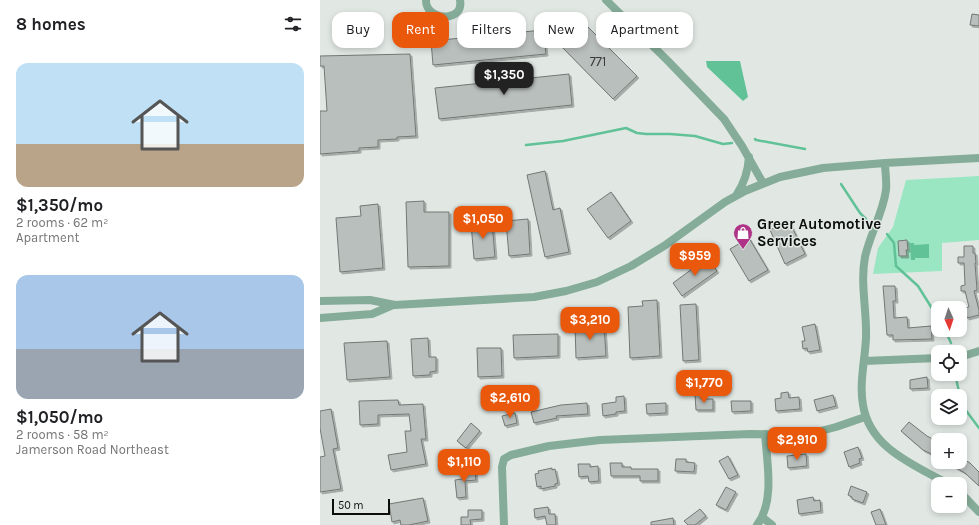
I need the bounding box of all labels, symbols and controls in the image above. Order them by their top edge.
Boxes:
chip: Buy [332,12,384,48]
chip: Rent [392,12,449,48]
chip: Filters [457,12,526,48]
chip: New [534,12,588,48]
chip: Apartment [596,12,693,48]
icon: filters [282,13,304,35]
text: 8 homes [16,14,86,34]
house number: 771 [590,54,606,69]
pin: $1,350 [471,62,537,96]
text: $1,350 [484,67,524,82]
icon: home [124,89,196,161]
text: $1,350/mo [16,195,103,215]
pin: $1,050 [450,206,516,240]
text: $1,050 [463,211,503,226]
text: 2 rooms · 62 m² [16,215,108,230]
place label: Greer Automotive Services [757,215,881,250]
shop icon: Greer Automotive Services [732,222,754,250]
text: Apartment [16,230,79,245]
pin: $959 [671,243,719,277]
text: $959 [679,248,711,263]
icon: home [124,301,196,373]
north arrow [931,301,967,337]
map controls [931,301,967,513]
pin: $3,210 [557,307,623,341]
text: $3,210 [569,312,611,327]
button: locate [931,345,967,381]
pin: $1,770 [671,370,737,404]
text: $1,770 [685,375,723,390]
pin: $2,610 [477,385,543,419]
button: layers [931,389,967,425]
text: $2,610 [490,390,530,405]
text: $1,050/mo [16,407,103,427]
text: 2 rooms · 58 m² [16,427,109,442]
pin: $2,910 [764,427,830,461]
text: $2,910 [777,432,817,447]
button: + [931,433,967,469]
text: Jamerson Road Northeast [16,442,169,457]
pin: $1,110 [431,449,497,483]
text: $1,110 [447,454,481,469]
button: − [931,477,967,513]
scale bar [332,497,390,516]
text: 50 m [338,499,364,512]

